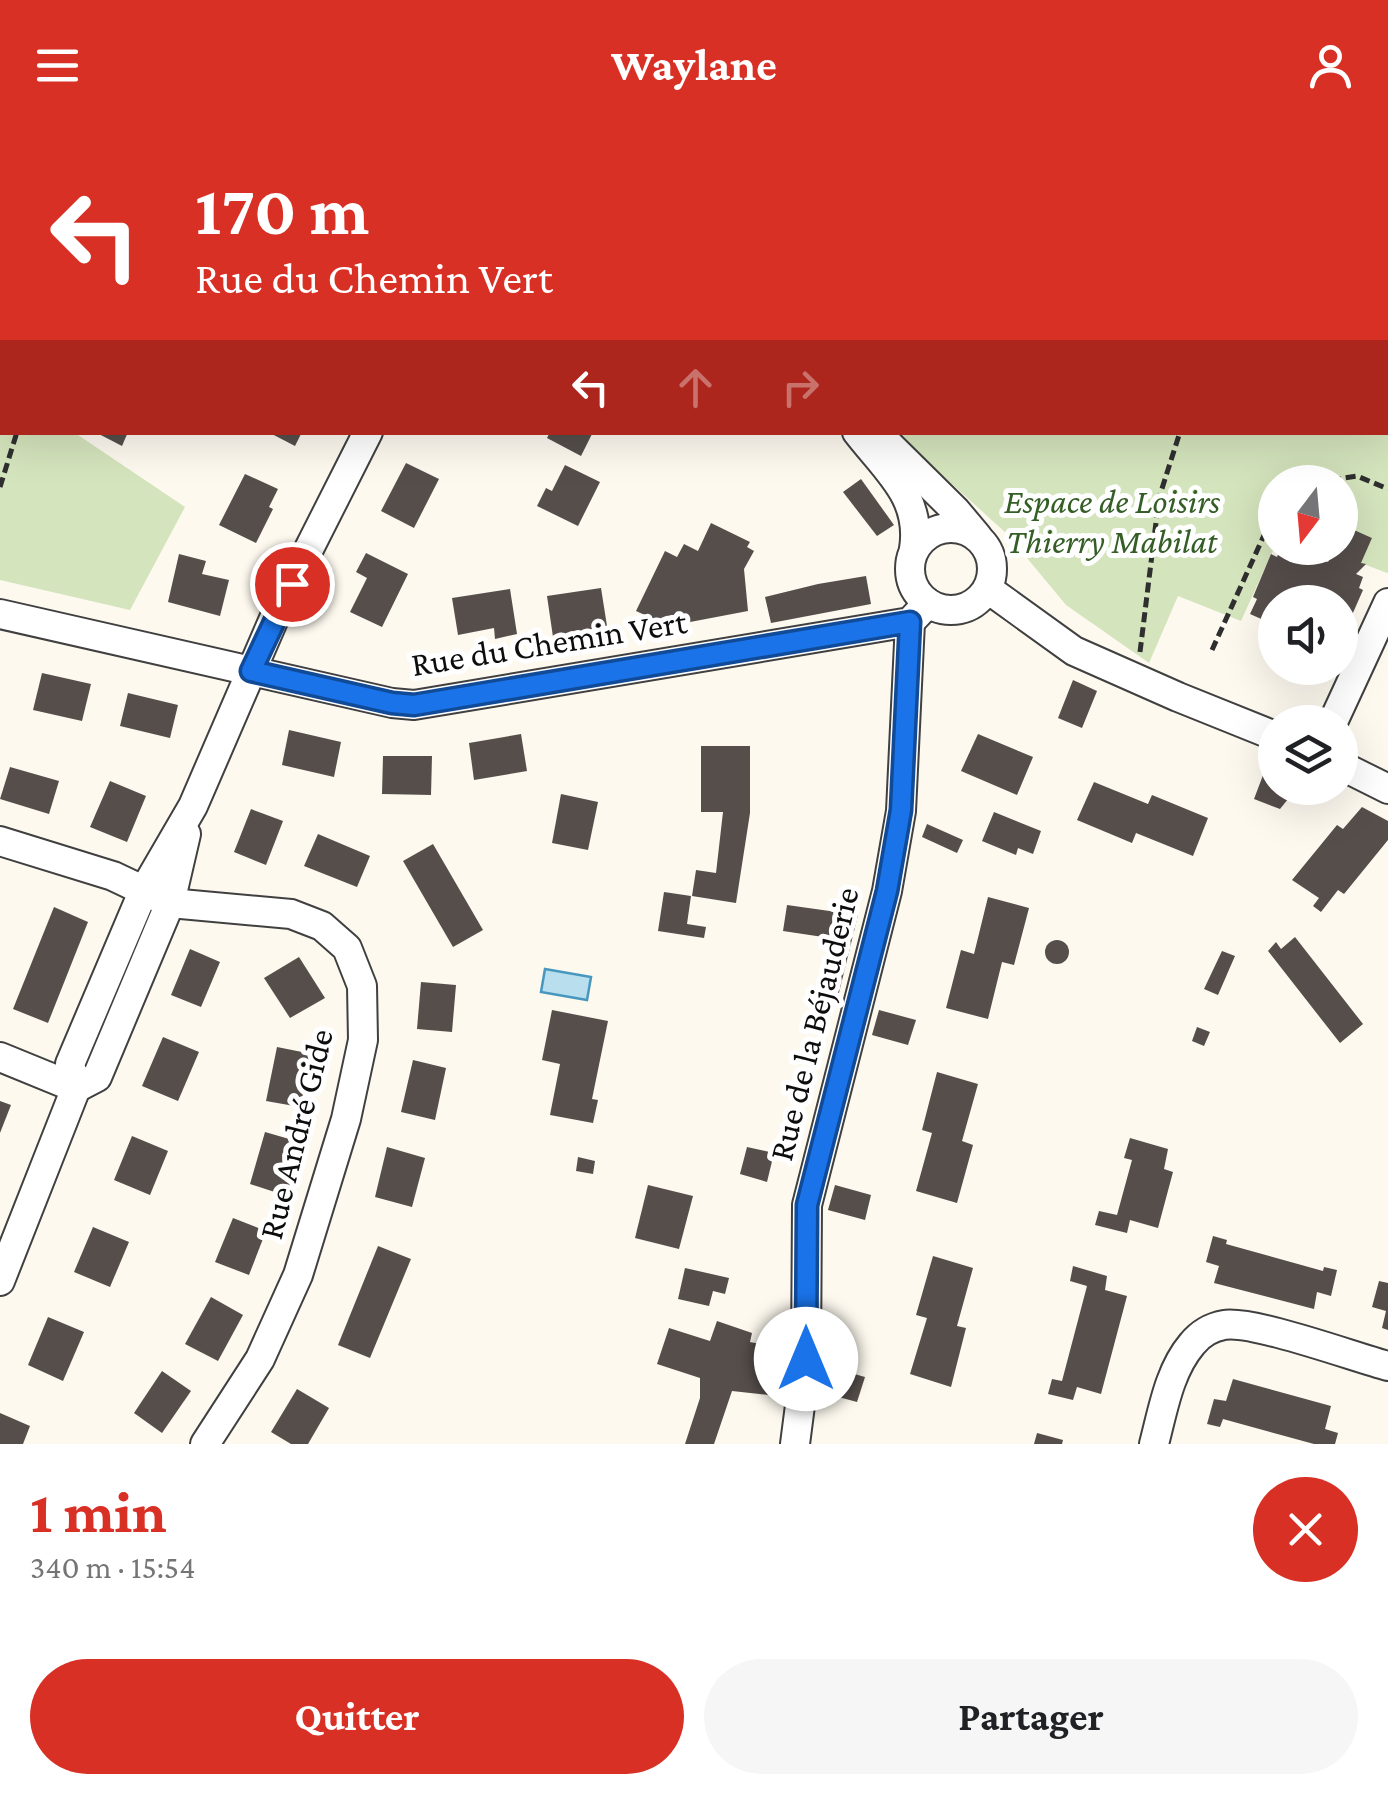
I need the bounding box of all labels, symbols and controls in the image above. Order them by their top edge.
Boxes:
icon: menu [30,38,85,93]
icon: person [1303,38,1358,93]
text: Waylane [611,40,777,90]
icon: left [30,170,160,300]
text: 170 m [195,171,369,249]
text: Rue du Chemin Vert [195,253,553,303]
icon: left [563,360,618,415]
icon: ahead [668,360,723,415]
icon: right [773,360,828,415]
north arrow [1258,465,1358,565]
map controls [1258,465,1358,805]
park label: Espace de Loisirs Thierry Mabilat [1004,482,1220,561]
pin [250,542,335,627]
icon: arrive [265,557,320,612]
button: sound [1258,585,1358,685]
street label: Rue du Chemin Vert [408,602,690,684]
button: layers [1258,705,1358,805]
street label: Rue de la Béjauderie [761,883,867,1165]
street label: Rue André Gide [251,1025,341,1243]
position arrow [754,1307,858,1411]
button: close [1253,1477,1358,1582]
text: 1 min [30,1478,167,1545]
text: 340 m · 15:54 [30,1549,196,1585]
button: Quitter [30,1659,684,1774]
button: Partager [704,1659,1358,1774]

